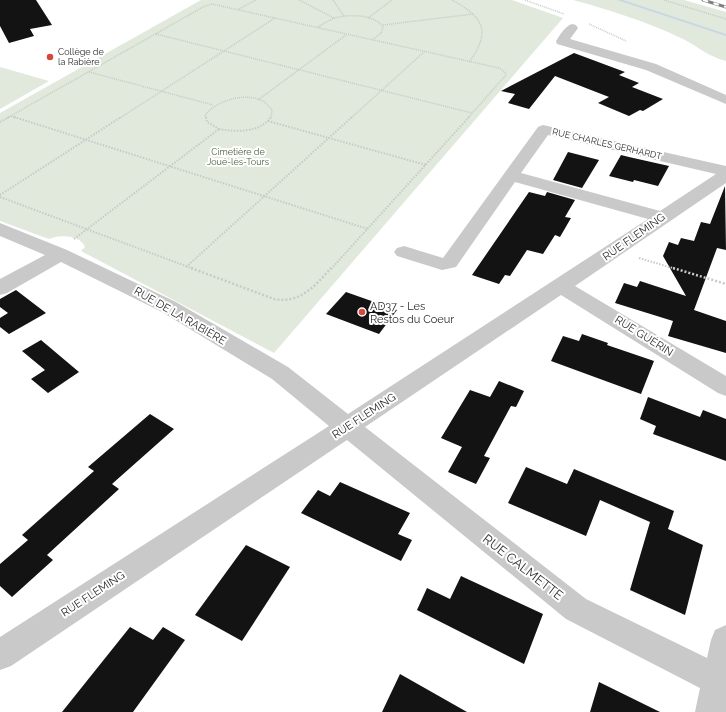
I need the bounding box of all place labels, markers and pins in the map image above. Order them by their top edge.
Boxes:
place label: Collège de la Rabière [58,47,104,67]
marker: Collège de la Rabière [45,52,55,62]
place label: AD37 - Les Restos du Coeur [370,300,454,326]
marker: AD37 - Les Restos du Coeur [357,307,367,317]

